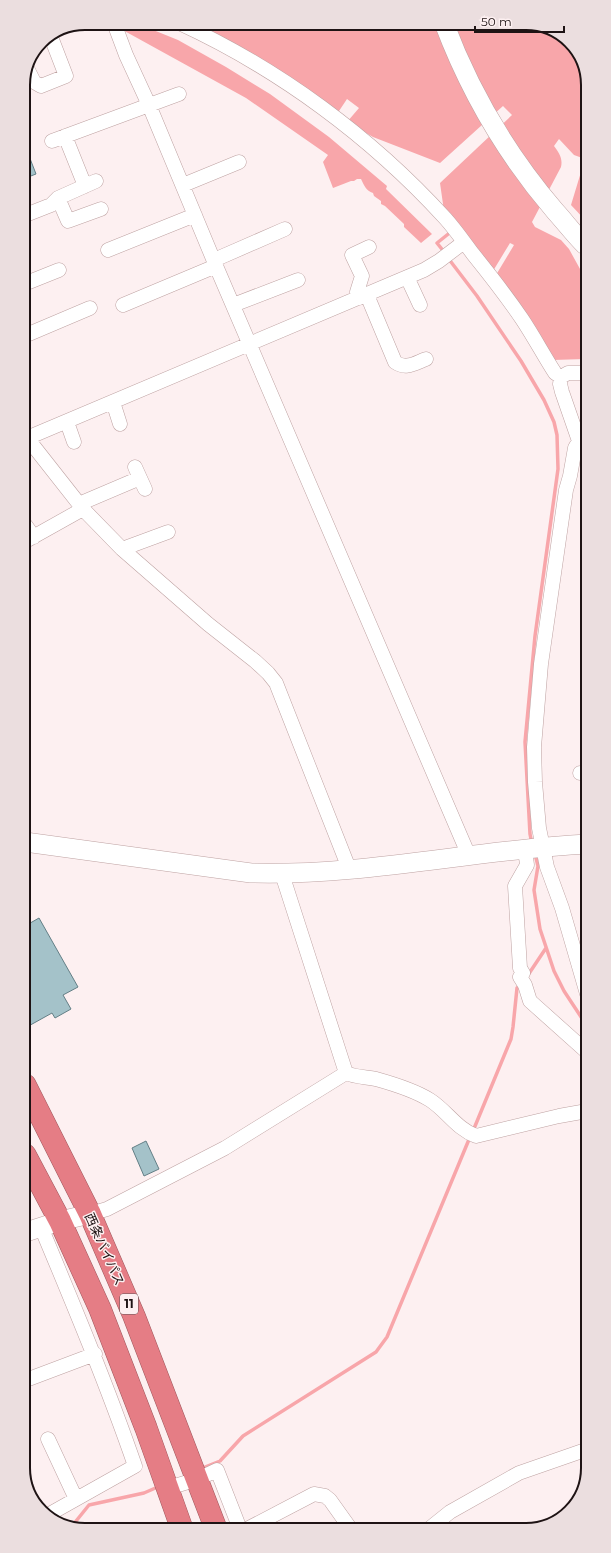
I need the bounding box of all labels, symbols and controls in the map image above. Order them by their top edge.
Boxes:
scale bar [475,8,564,34]
text: 50 m [481,14,512,29]
street label: 西条バイパス [82,1210,128,1288]
road number: 11 [120,1294,138,1314]

